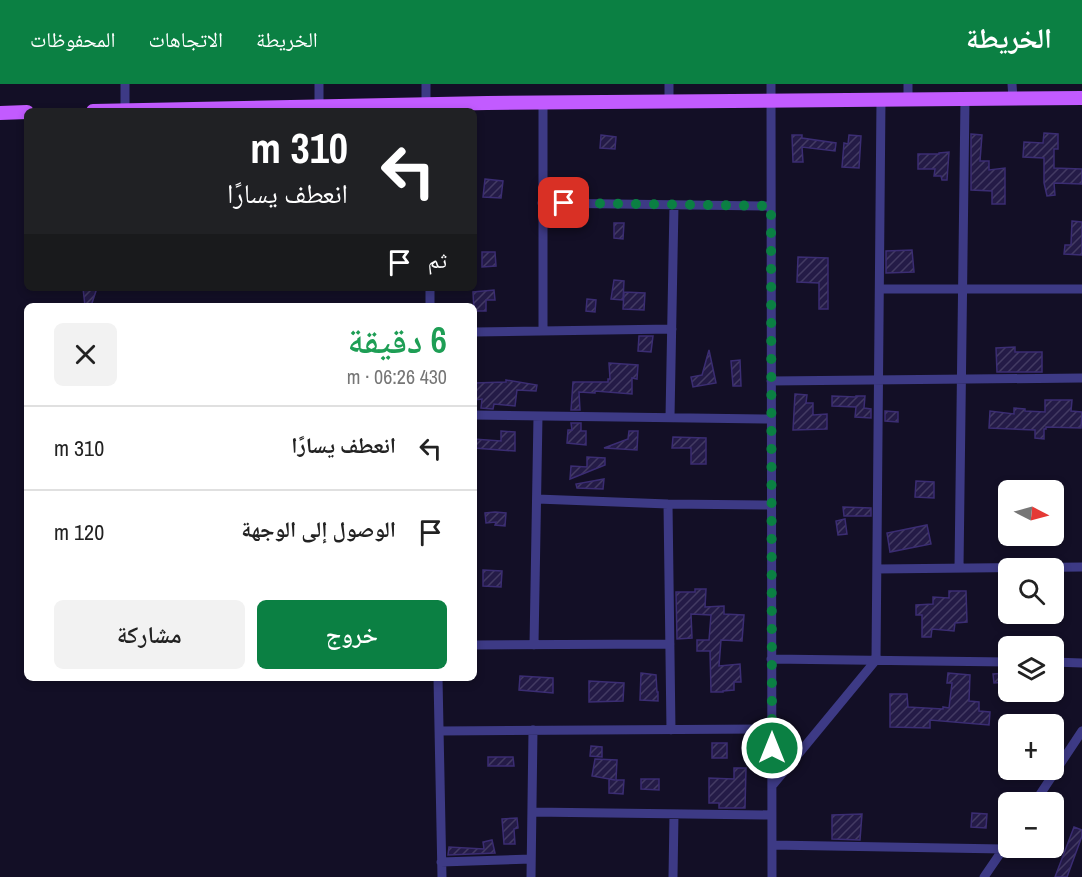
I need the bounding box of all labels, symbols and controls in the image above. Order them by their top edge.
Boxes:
text: الخريطة [966,19,1052,57]
text: المحفوظات [30,25,115,54]
text: الاتجاهات [148,25,223,54]
text: الخريطة [256,25,318,54]
text: 310 m [250,120,348,176]
icon: left [369,132,447,210]
text: انعطف يسارًا [227,175,348,211]
pin [538,177,589,228]
icon: arrive [547,186,580,219]
text: ثم [428,245,447,275]
icon: arrive [383,246,416,279]
text: 6 دقيقة [348,316,447,364]
button: close [54,323,117,386]
text: 430 m · 06:26 [347,363,447,390]
text: انعطف يسارًا [291,430,396,460]
icon: left [414,432,447,465]
text: 310 m [54,433,104,463]
north arrow [998,480,1064,546]
map controls [998,480,1064,858]
text: الوصول إلى الوجهة [241,514,396,544]
icon: arrive [414,516,447,549]
text: 120 m [54,517,104,547]
button: search [998,558,1064,624]
button: مشاركة [54,600,245,669]
button: خروج [257,600,447,669]
button: layers [998,636,1064,702]
button: + [998,714,1064,780]
position arrow [740,716,804,780]
button: − [998,792,1064,858]

